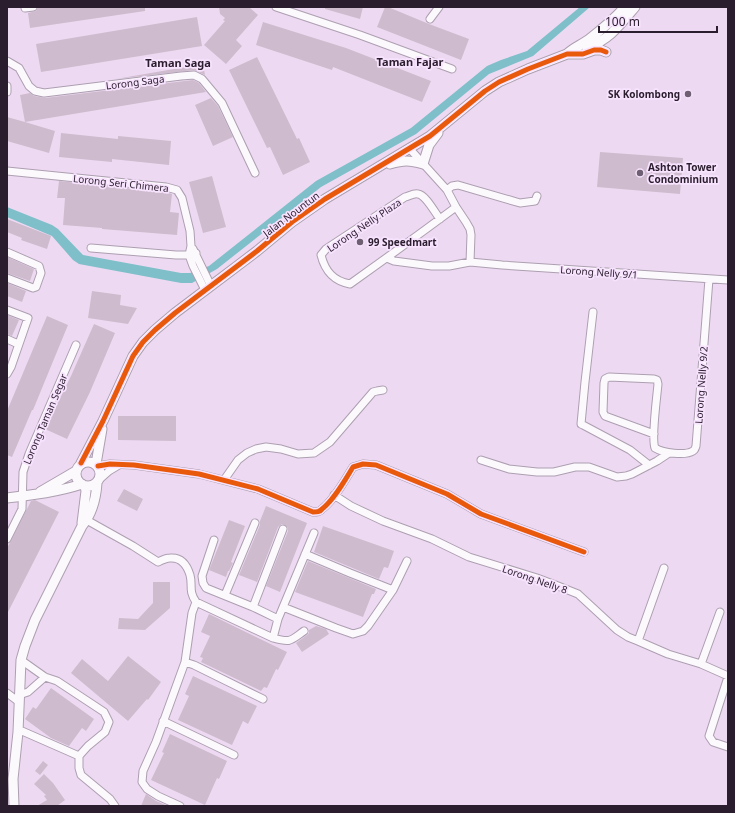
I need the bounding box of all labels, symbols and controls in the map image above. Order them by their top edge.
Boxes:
scale bar [599,8,717,34]
text: 100 m [605,13,640,30]
district label: Taman Fajar [377,54,443,69]
district label: Taman Saga [145,55,211,70]
street label: Lorong Saga [105,71,165,93]
place label: SK Kolombong [608,87,680,101]
marker: SK Kolombong [683,89,693,99]
place label: Ashton Tower Condominium [648,160,718,186]
marker: Ashton Tower Condominium [635,168,645,178]
street label: Lorong Seri Chimera [72,171,170,195]
street label: Jalan Nountun [259,188,322,240]
street label: Lorong Nelly Plaza [324,195,404,255]
place label: 99 Speedmart [368,235,437,249]
marker: 99 Speedmart [355,237,365,247]
street label: Lorong Nelly 9/1 [560,262,638,282]
street label: Lorong Nelly 9/2 [691,346,711,424]
street label: Lorong Taman Segar [20,371,70,467]
street label: Lorong Nelly 8 [501,561,570,597]

